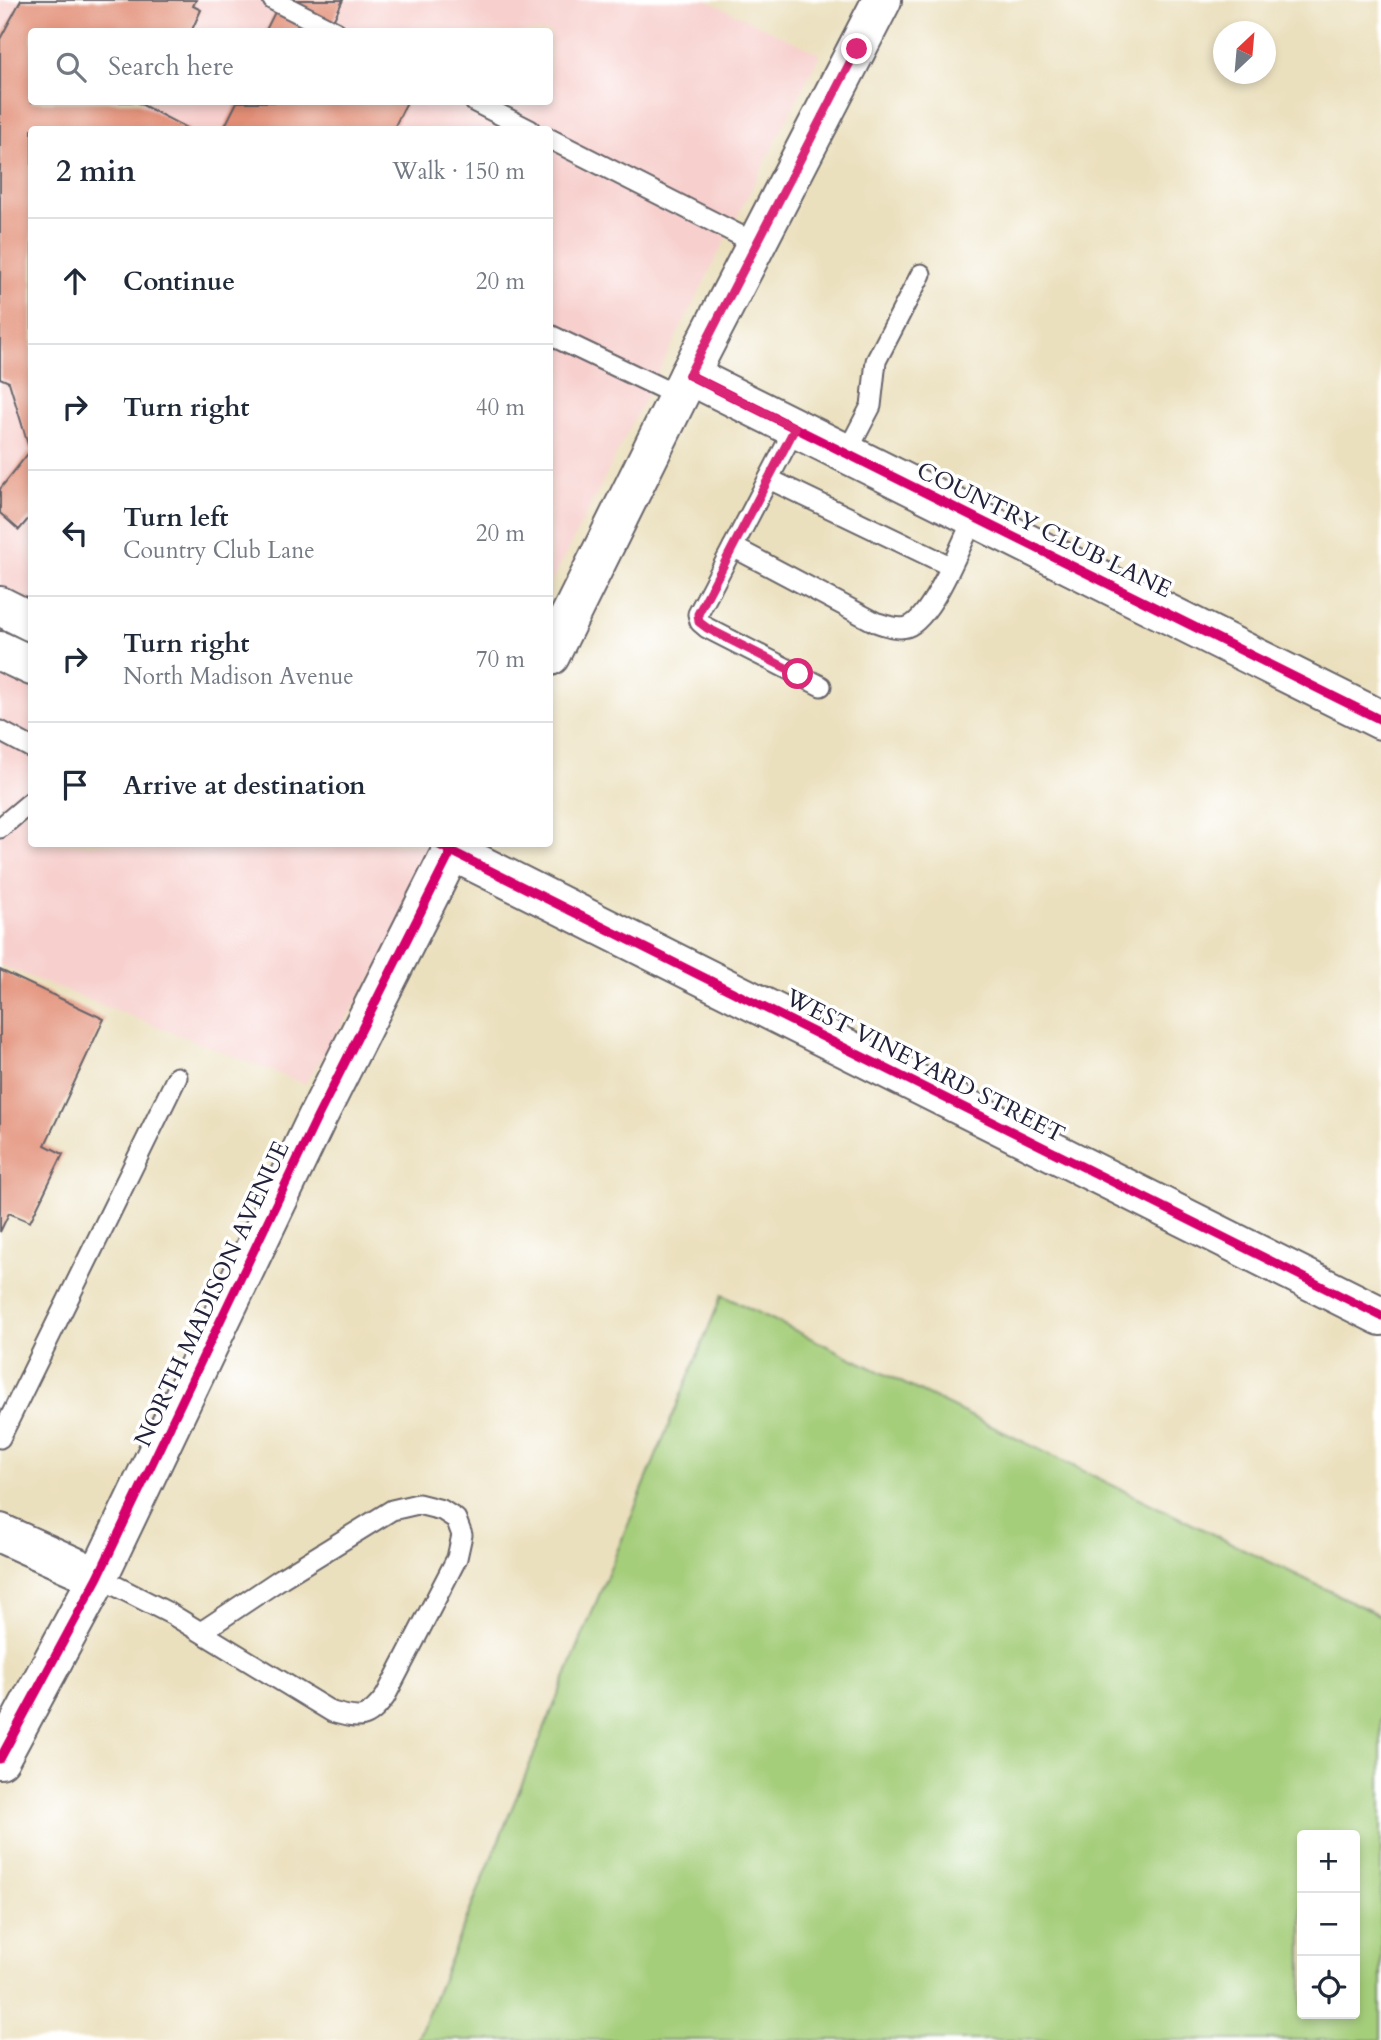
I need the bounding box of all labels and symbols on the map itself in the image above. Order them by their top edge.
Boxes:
north arrow [1213,21,1276,84]
route end [841,33,872,64]
street label: COUNTRY CLUB LANE [911,454,1177,606]
route start [782,658,813,689]
street label: WEST VINEYARD STREET [779,981,1070,1151]
street label: NORTH MADISON AVENUE [127,1136,297,1452]

